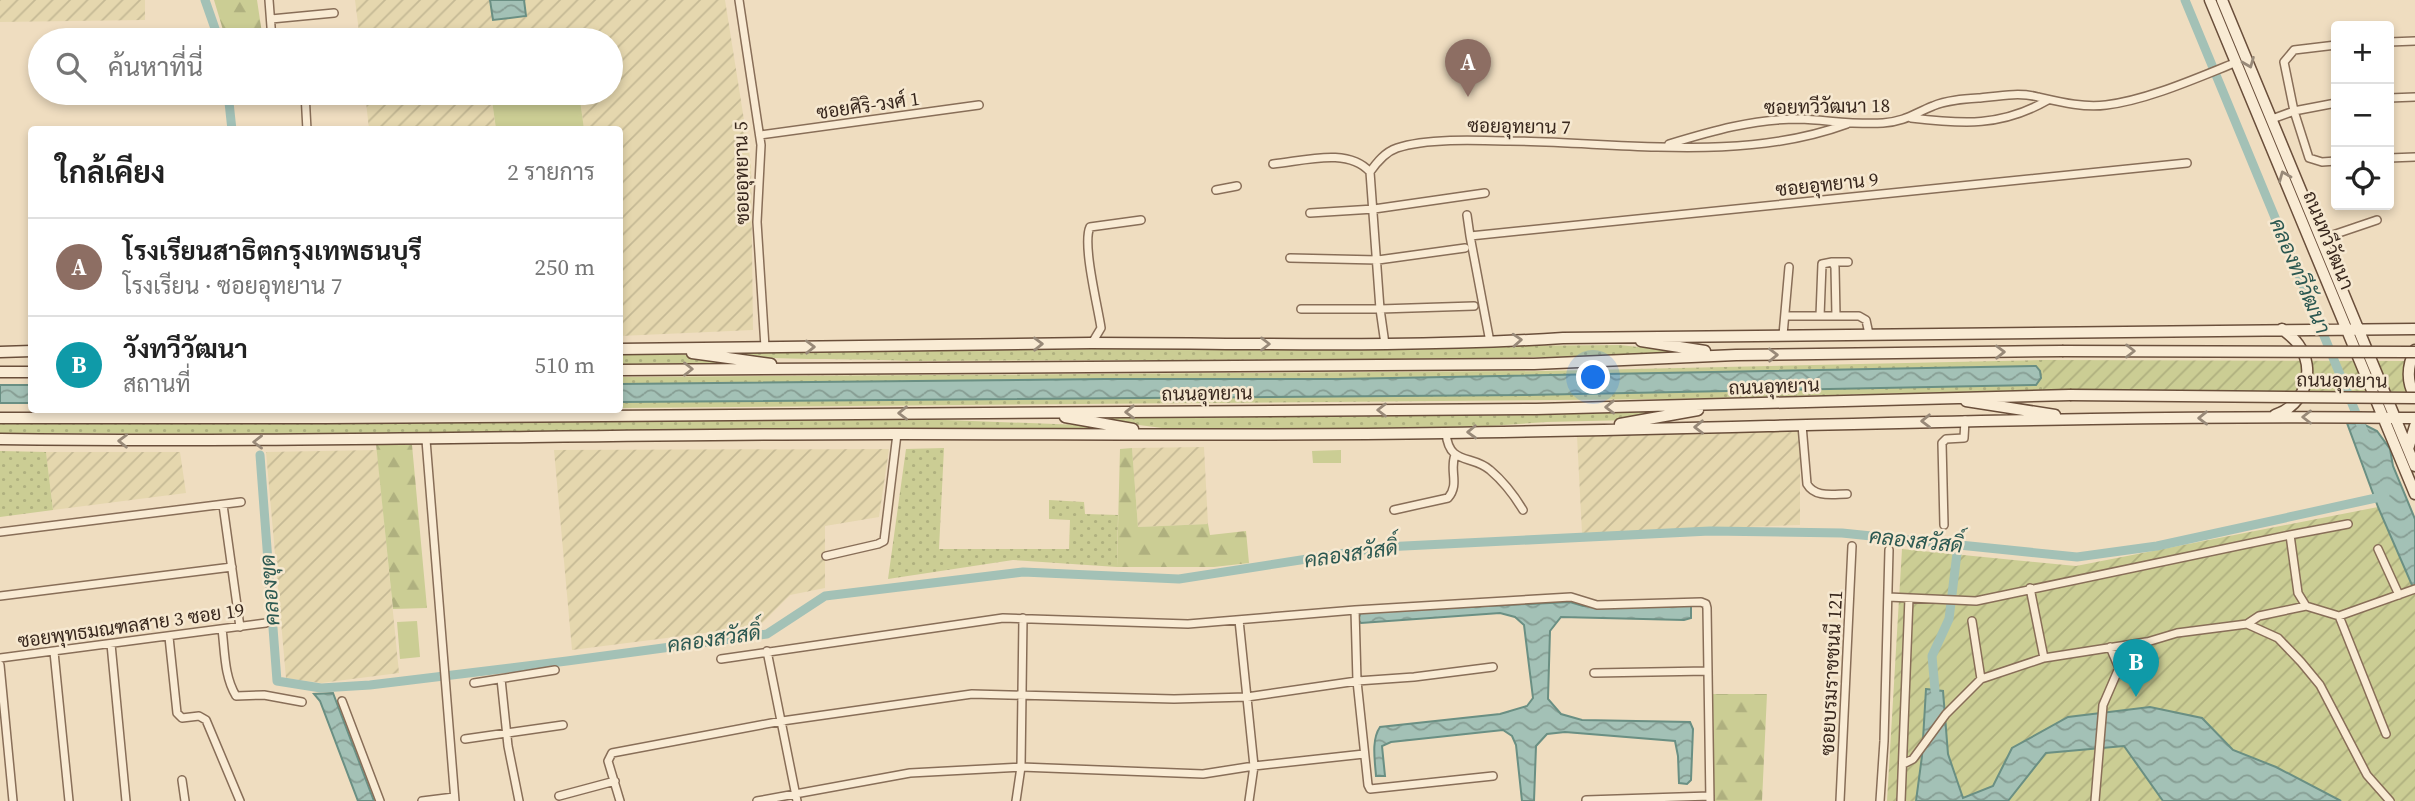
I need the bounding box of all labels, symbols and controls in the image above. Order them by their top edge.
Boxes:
map controls [2331,21,2394,210]
button: + [2331,21,2394,84]
search box [28,28,623,105]
pin: A [1445,39,1491,97]
icon: search [52,48,90,86]
text: ค้นหาที่นี่ [108,49,203,85]
one-way arrow [2241,56,2255,68]
button: − [2331,84,2394,147]
street label: ซอยศิริ-วงศ์ 1 [815,85,921,125]
street label: ซอยทวีวัฒนา 18 [1764,92,1890,120]
street label: ซอยอุทยาน 7 [1467,112,1571,140]
street label: ซอยอุทยาน 5 [727,121,755,225]
button: locate [2331,147,2394,210]
text: ใกล้เคียง [56,152,165,193]
text: 2 รายการ [507,156,595,188]
street label: ซอยอุทยาน 9 [1774,166,1880,202]
one-way arrow [2278,170,2292,182]
street label: ถนนทวีวัฒนา [2297,187,2361,293]
water label: คลองทวีวัฒนา [2263,214,2338,338]
text: โรงเรียนสาธิตกรุงเทพธนบุรี [123,233,421,269]
text: A [71,251,87,283]
text: 250 m [534,251,595,283]
text: โรงเรียน · ซอยอุทยาน 7 [123,270,342,302]
text: วังทวีวัฒนา [123,331,248,367]
one-way arrow [1512,333,1523,348]
one-way arrow [1033,336,1043,352]
one-way arrow [1260,336,1271,352]
one-way arrow [805,339,816,354]
one-way arrow [2126,343,2136,359]
one-way arrow [1995,344,2006,360]
one-way arrow [1767,347,1778,362]
text: B [72,349,86,381]
text: 510 m [534,349,595,381]
your location [1576,360,1610,394]
one-way arrow [683,361,693,377]
street label: ถนนอุทยาน [2296,366,2388,394]
text: สถานที่ [123,368,191,400]
street label: ถนนอุทยาน [1728,371,1820,401]
street label: ถนนอุทยาน [1161,379,1253,407]
one-way arrow [1604,400,1615,415]
one-way arrow [1377,402,1387,418]
one-way arrow [1125,404,1135,420]
one-way arrow [897,405,908,421]
one-way arrow [2302,409,2312,425]
one-way arrow [2197,410,2208,425]
one-way arrow [1921,414,1932,429]
one-way arrow [1693,419,1704,435]
one-way arrow [1466,425,1477,440]
one-way arrow [117,433,127,449]
one-way arrow [253,434,264,449]
water label: คลองสวัสดิ์ [1868,516,1969,560]
water label: คลองสวัสดิ์ [1302,527,1403,574]
water label: คลองขุด [253,553,286,627]
street label: ซอยบรมราชชนนี 121 [1814,590,1848,756]
street label: ซอยพุทธมณฑลสาย 3 ซอย 19 [16,596,246,654]
water label: คลองสวัสดิ์ [665,612,766,659]
pin: B [2113,639,2159,697]

